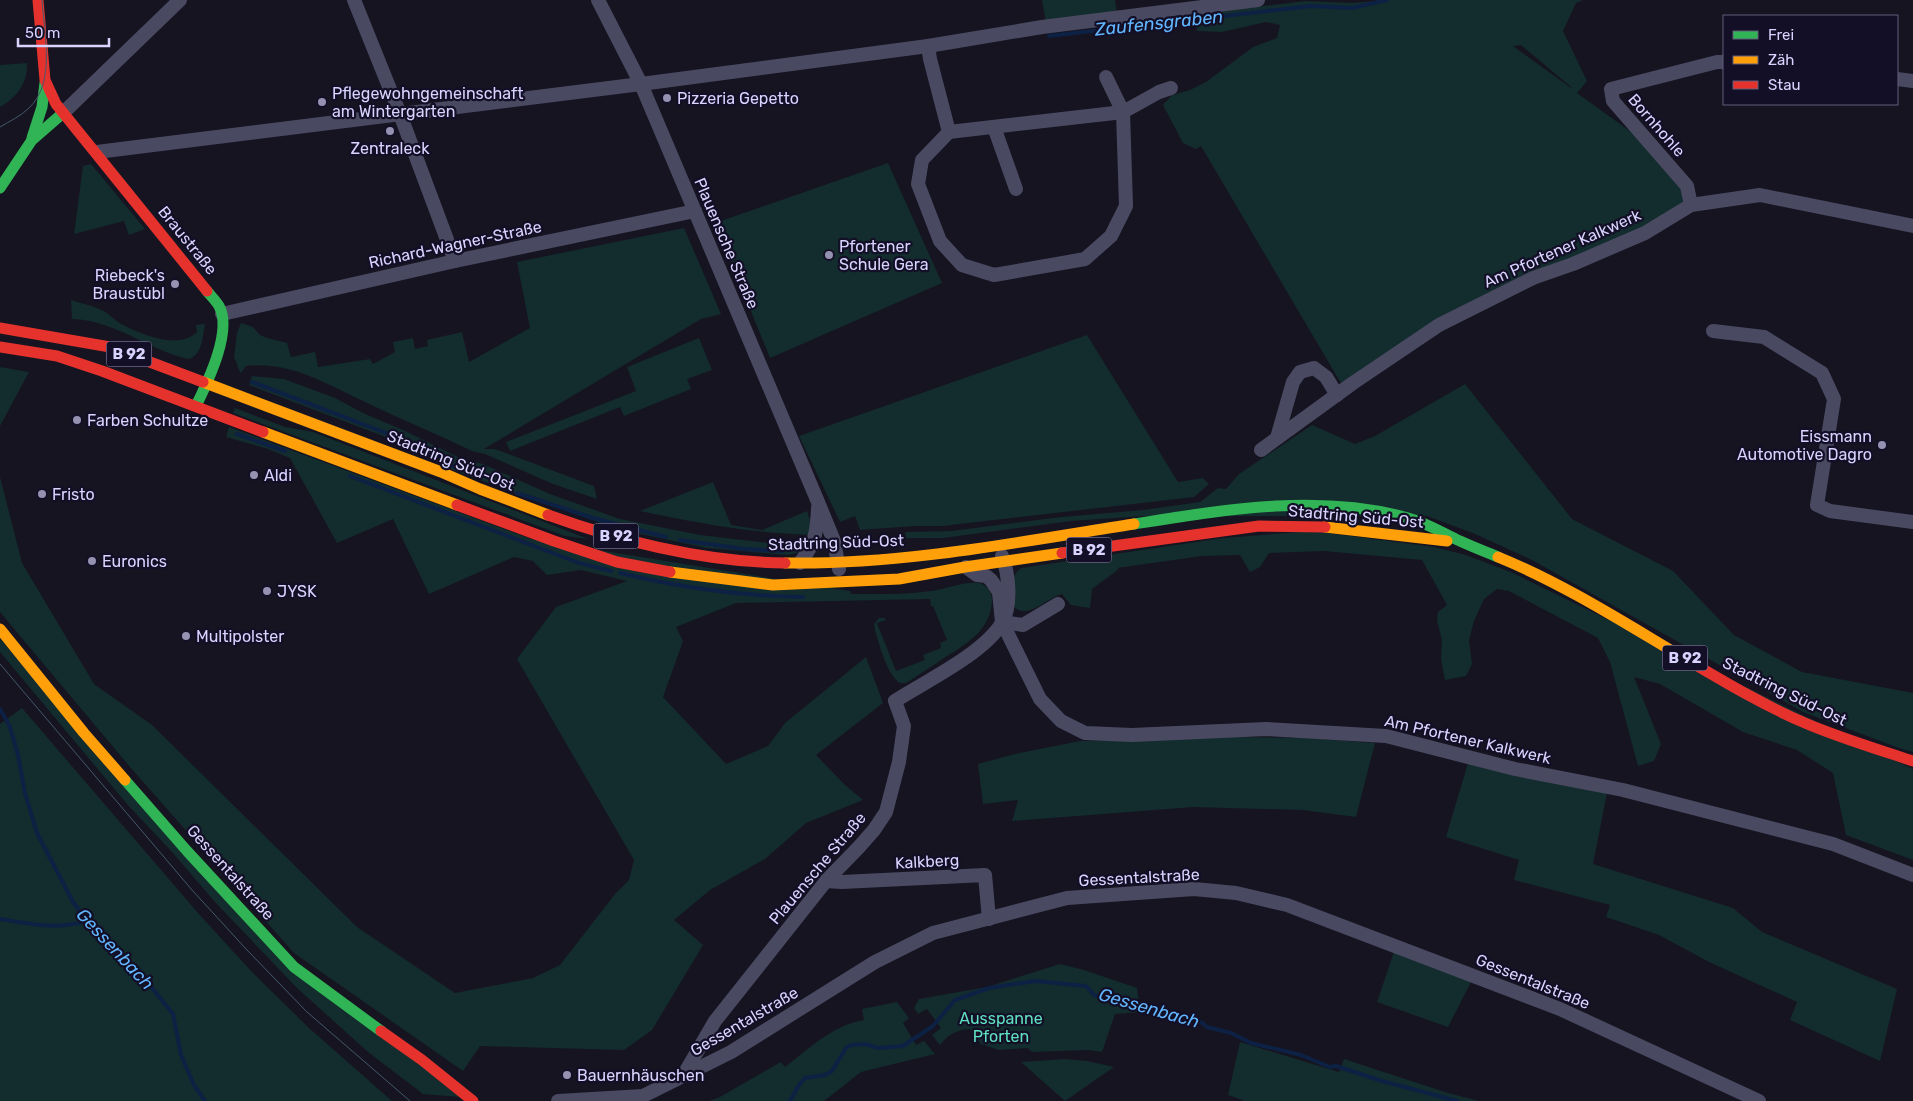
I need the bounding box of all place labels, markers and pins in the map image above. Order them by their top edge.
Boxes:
place label: Pflegewohngemeinschaft am Wintergarten [332,84,524,121]
place label: Pizzeria Gepetto [677,89,799,108]
marker: Pizzeria Gepetto [661,92,673,104]
marker: Pflegewohngemeinschaft am Wintergarten [316,96,328,108]
marker: Zentraleck [384,125,396,137]
place label: Zentraleck [351,139,430,158]
place label: Pfortener Schule Gera [839,237,929,274]
marker: Pfortener Schule Gera [823,249,835,261]
place label: Riebeck's Braustübl [92,266,165,303]
marker: Riebeck's Braustübl [169,278,181,290]
place label: Farben Schultze [87,411,208,430]
marker: Farben Schultze [71,414,83,426]
place label: Eissmann Automotive Dagro [1737,427,1872,464]
marker: Eissmann Automotive Dagro [1876,439,1888,451]
place label: Aldi [264,466,292,485]
marker: Aldi [248,469,260,481]
place label: Fristo [52,485,95,504]
marker: Fristo [36,488,48,500]
place label: Euronics [102,552,167,571]
marker: Euronics [86,555,98,567]
place label: JYSK [277,582,317,601]
marker: JYSK [261,585,273,597]
place label: Multipolster [196,627,284,646]
marker: Multipolster [180,630,192,642]
place label: Bauernhäuschen [577,1066,705,1085]
marker: Bauernhäuschen [561,1069,573,1081]

